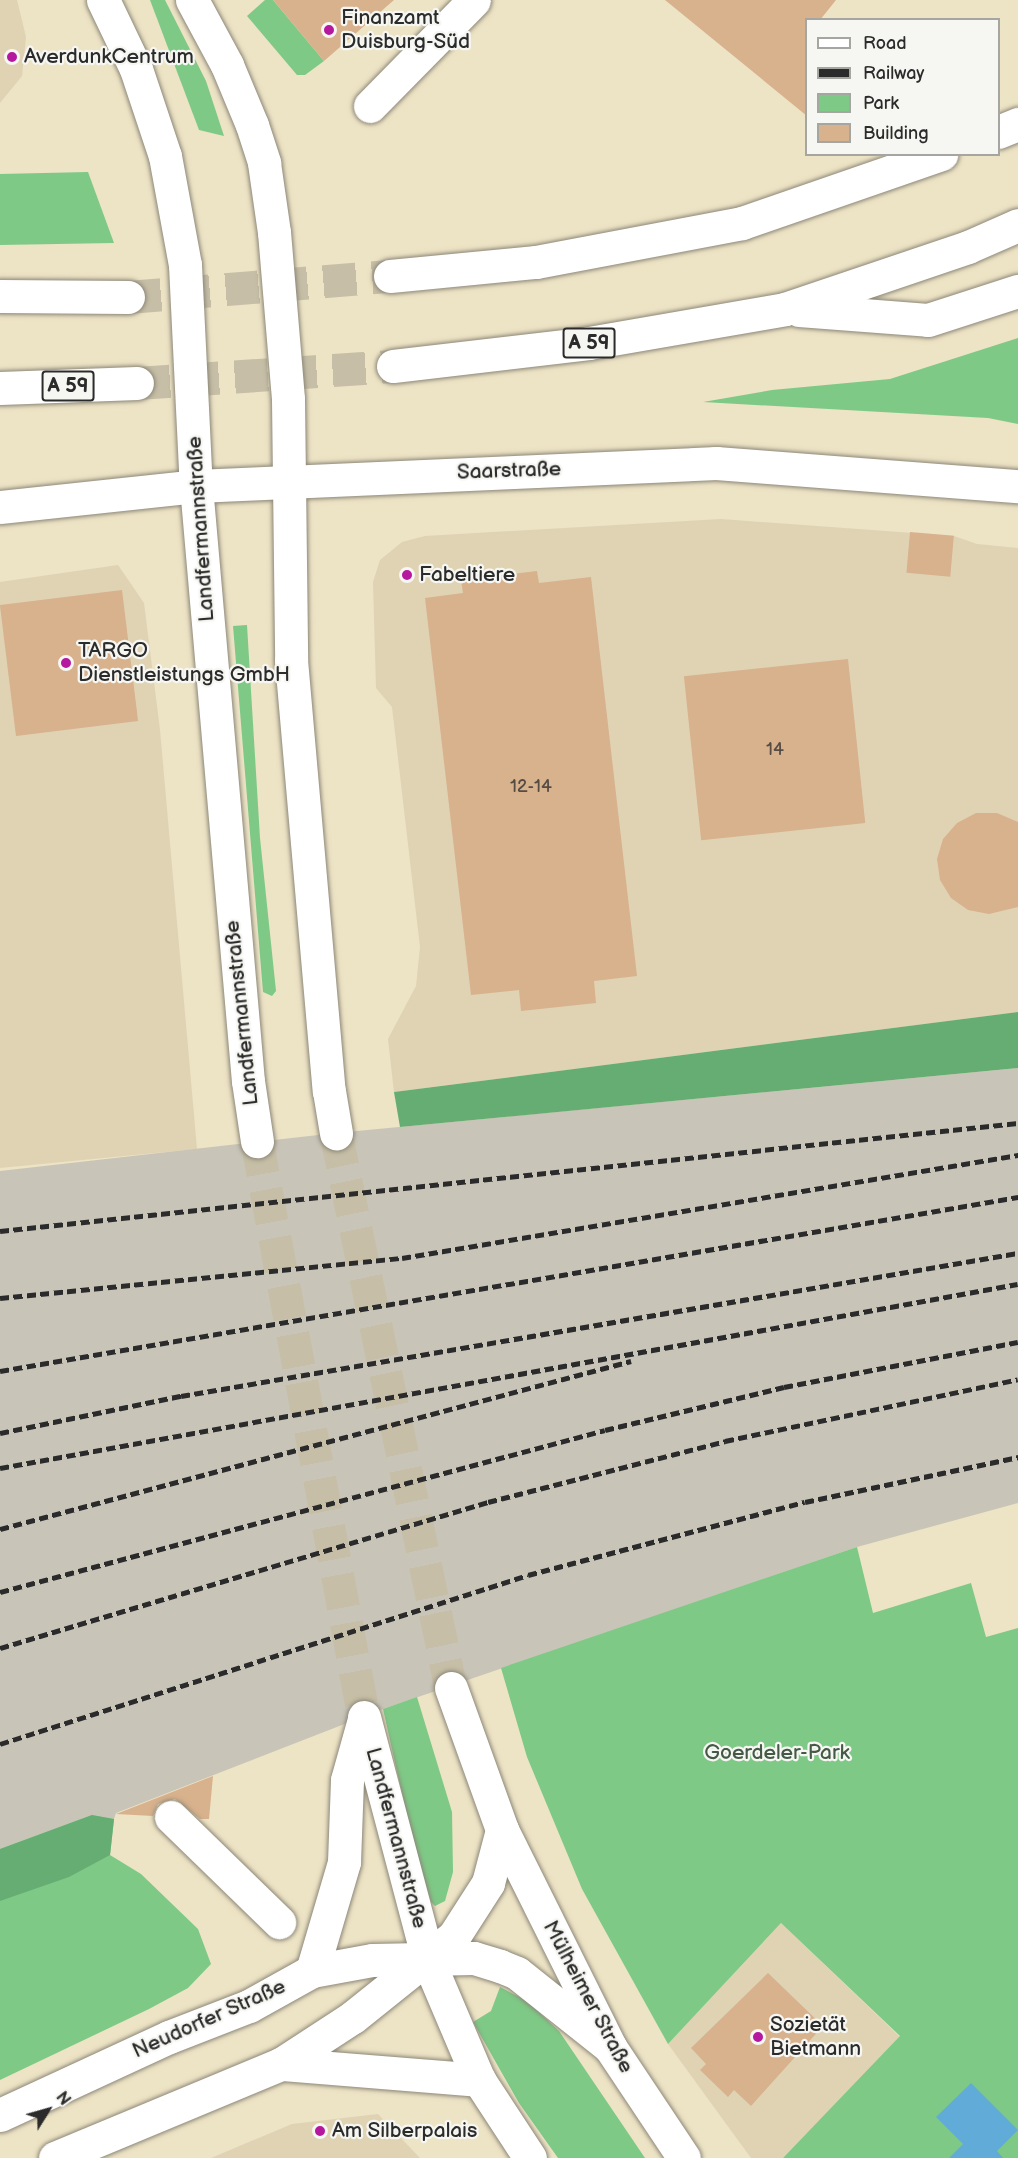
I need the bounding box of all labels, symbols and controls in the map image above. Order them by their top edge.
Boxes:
place label: Finanzamt Duisburg-Süd [341,5,470,55]
legend [805,18,1000,156]
marker: Finanzamt Duisburg-Süd [322,23,336,37]
text: Road [863,33,907,54]
place label: AverdunkCentrum [24,44,194,70]
marker: AverdunkCentrum [5,50,19,64]
text: Railway [863,63,925,84]
text: Park [863,93,899,114]
text: Building [863,123,929,144]
road number: A 59 [562,326,616,360]
road number: A 59 [41,369,95,403]
street label: Landfermannstraße [182,435,220,623]
street label: Saarstraße [457,457,561,485]
place label: Fabeltiere [419,562,515,588]
marker: Fabeltiere [400,568,414,582]
place label: TARGO Dienstleistungs GmbH [78,638,290,688]
marker: TARGO Dienstleistungs GmbH [59,656,73,670]
house number: 14 [766,739,784,761]
house number: 12-14 [510,776,552,798]
street label: Landfermannstraße [220,919,264,1107]
park label: Goerdeler-Park [704,1740,850,1766]
street label: Landfermannstraße [360,1745,432,1931]
street label: Mülheimer Straße [537,1916,639,2078]
street label: Neudorfer Straße [128,1974,290,2064]
place label: Sozietät Bietmann [770,2012,861,2062]
marker: Sozietät Bietmann [751,2030,765,2044]
north arrow [18,2080,78,2140]
text: N [52,2088,74,2109]
place label: Am Silberpalais [332,2118,478,2144]
marker: Am Silberpalais [313,2124,327,2138]

